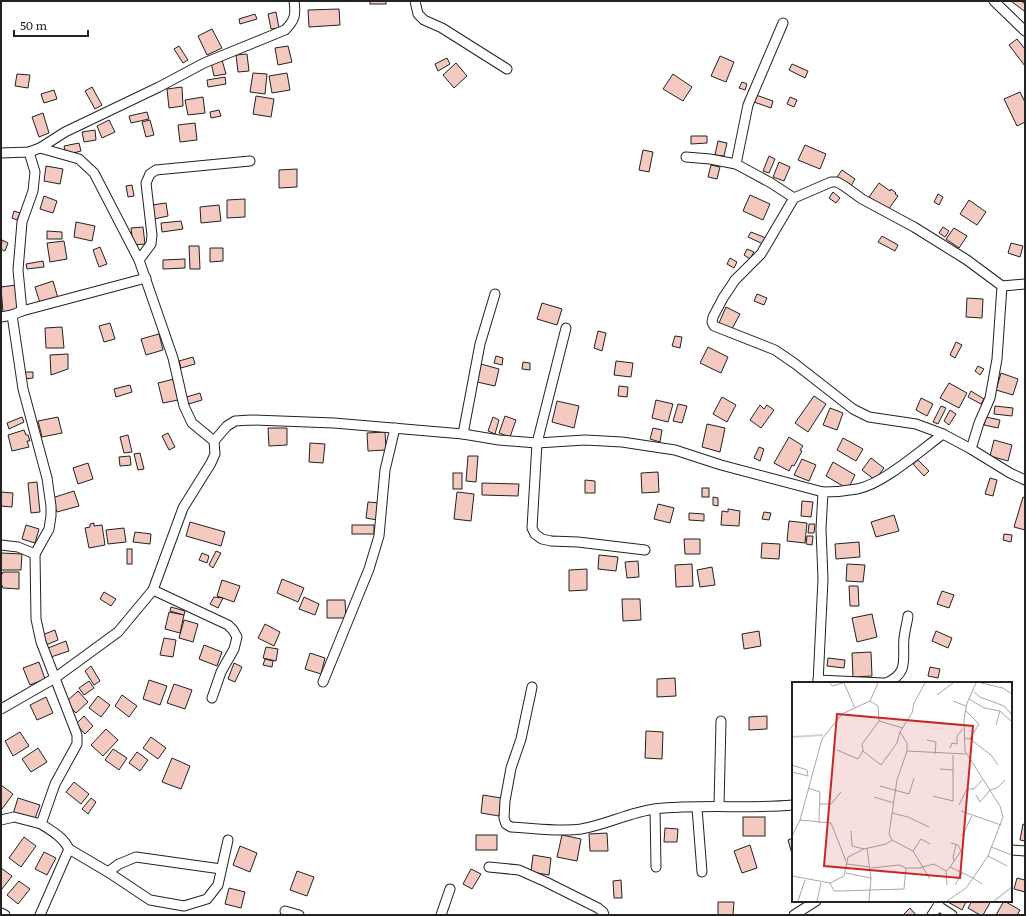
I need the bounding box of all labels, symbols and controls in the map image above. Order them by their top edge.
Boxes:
scale bar [14,12,88,38]
text: 50 m [20,16,47,34]
inset map [792,682,1012,902]

